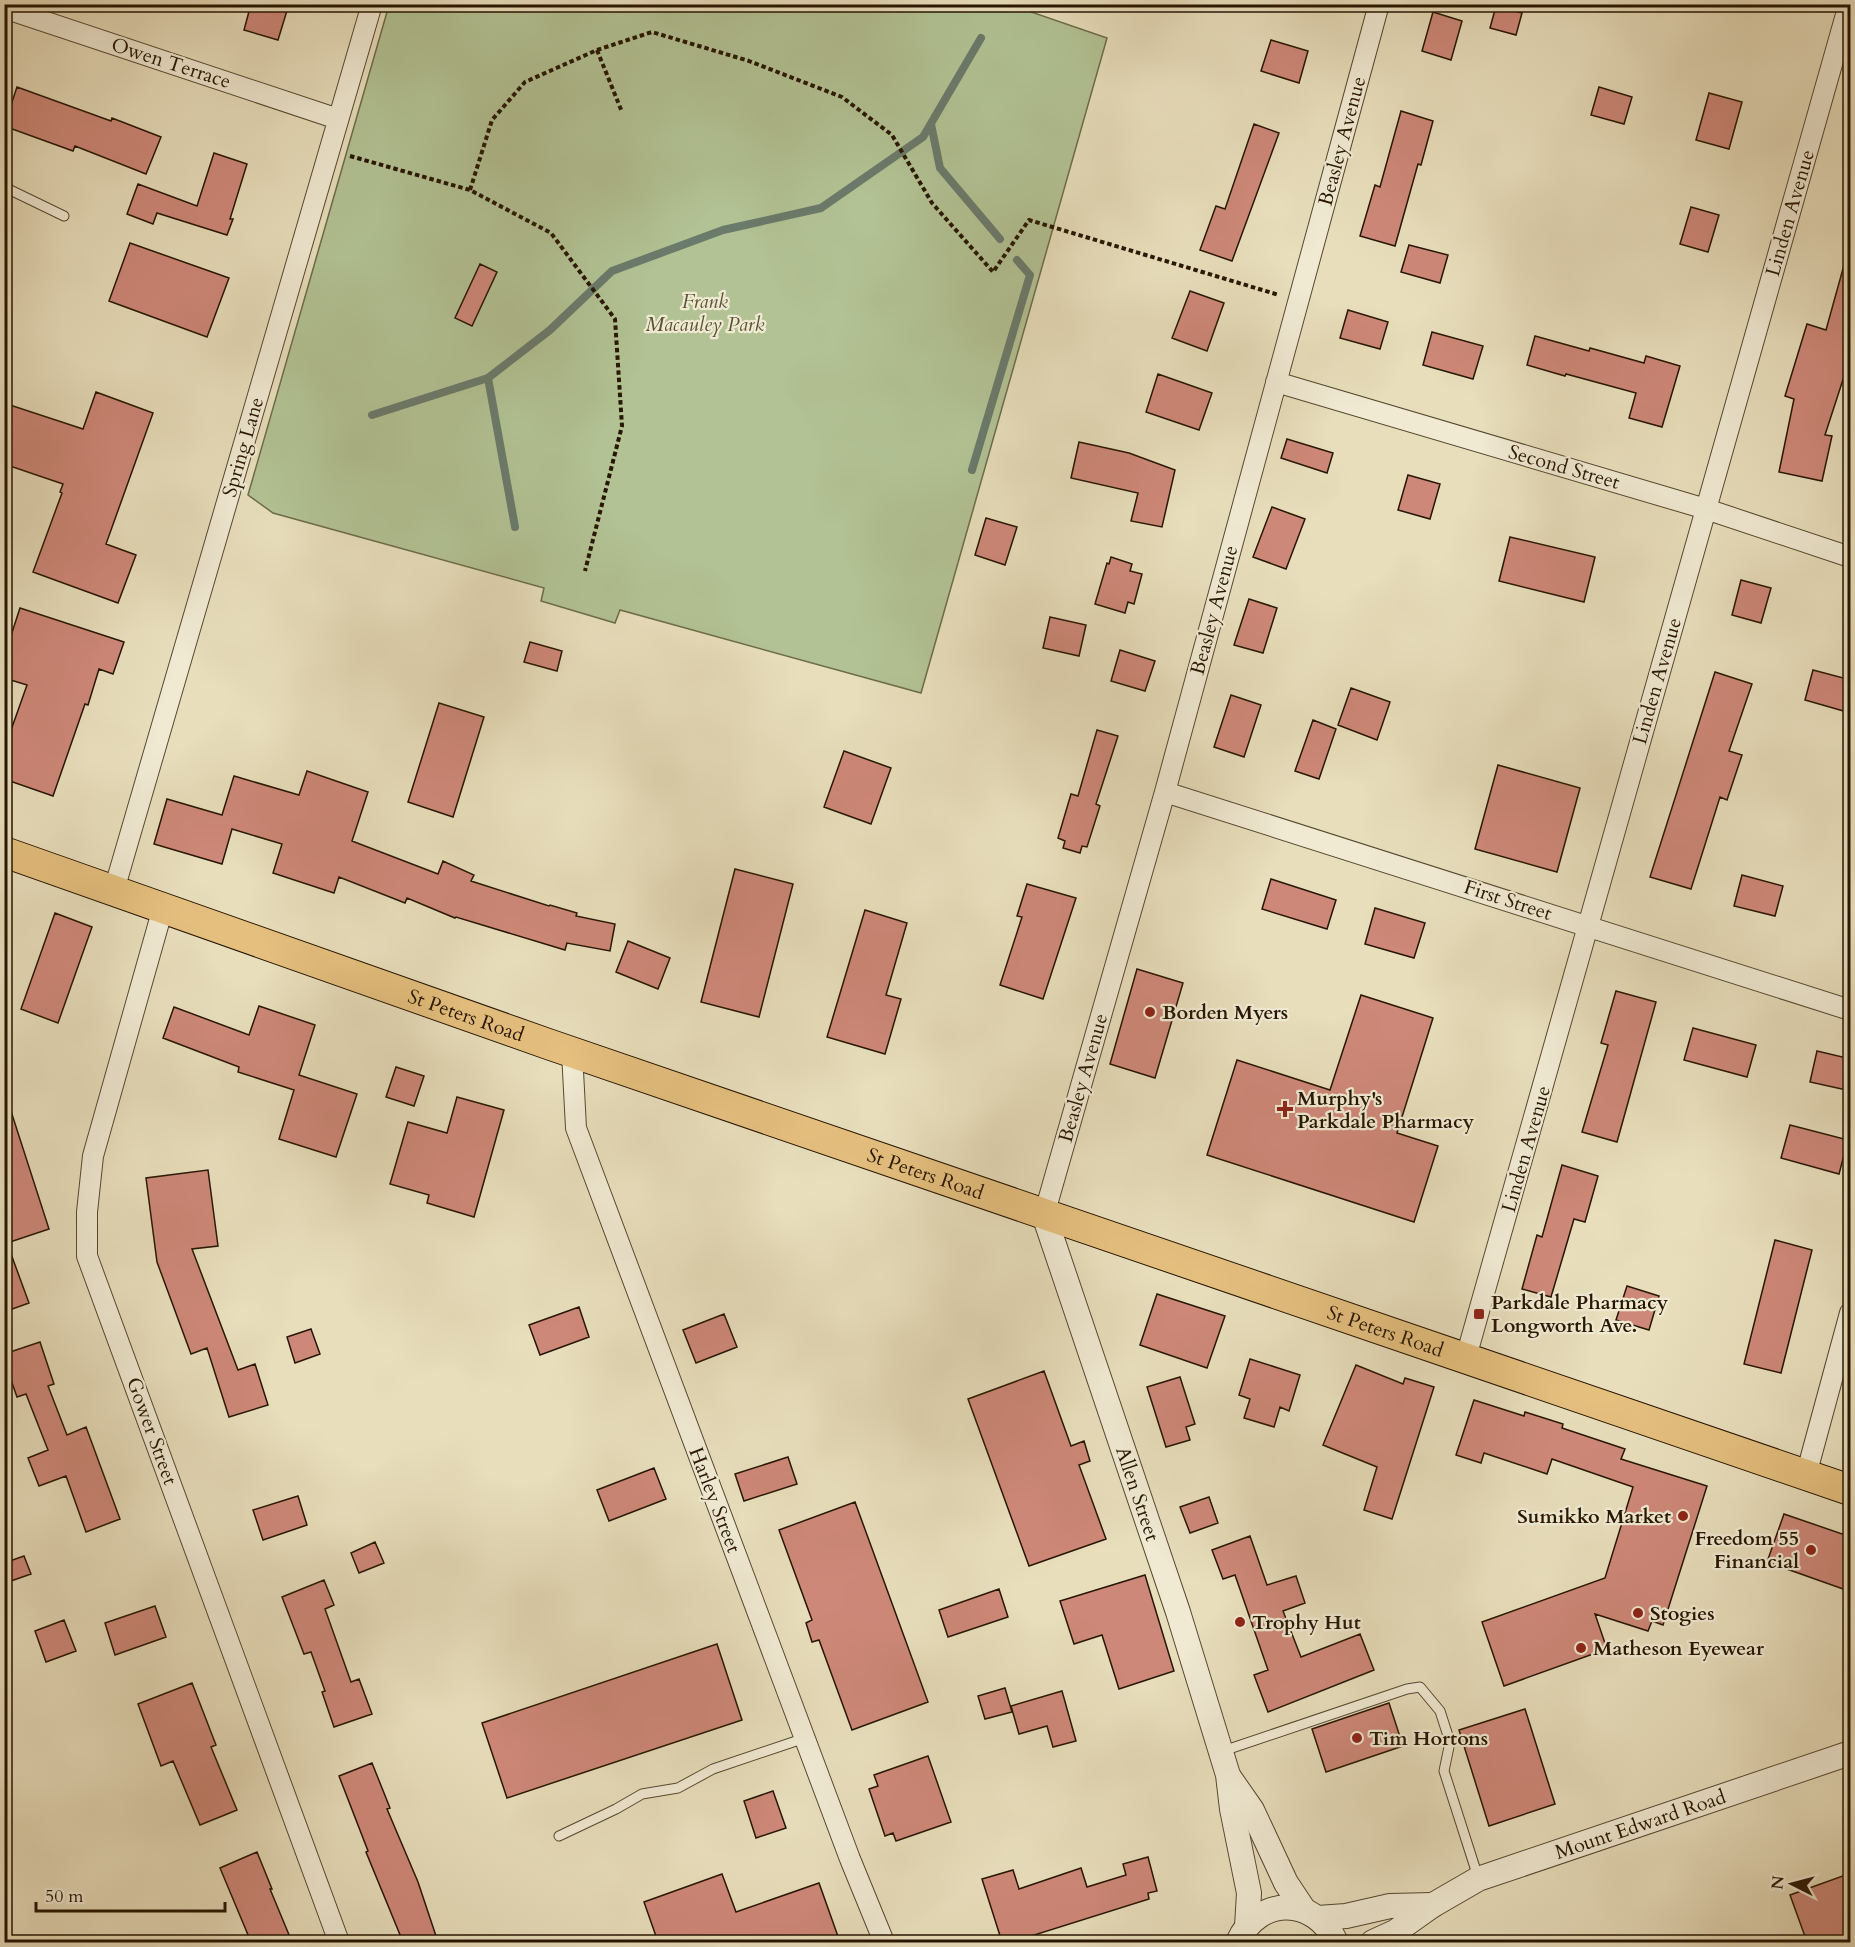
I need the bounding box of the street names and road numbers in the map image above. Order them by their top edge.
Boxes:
street label: Owen Terrace [108,31,234,95]
street label: Beasley Avenue [1312,73,1372,209]
street label: Linden Avenue [1759,147,1821,279]
street label: Spring Lane [216,394,270,500]
street label: Second Street [1505,438,1623,496]
street label: Beasley Avenue [1184,542,1244,678]
street label: Linden Avenue [1626,615,1688,747]
street label: First Street [1461,873,1556,927]
street label: St Peters Road [404,982,528,1048]
street label: Beasley Avenue [1052,1010,1114,1146]
street label: Linden Avenue [1495,1083,1557,1215]
street label: St Peters Road [864,1141,988,1206]
street label: St Peters Road [1324,1298,1447,1363]
street label: Gower Street [120,1374,184,1489]
street label: Harley Street [683,1443,748,1557]
street label: Allen Street [1109,1443,1167,1545]
street label: Mount Edward Road [1551,1782,1729,1866]

